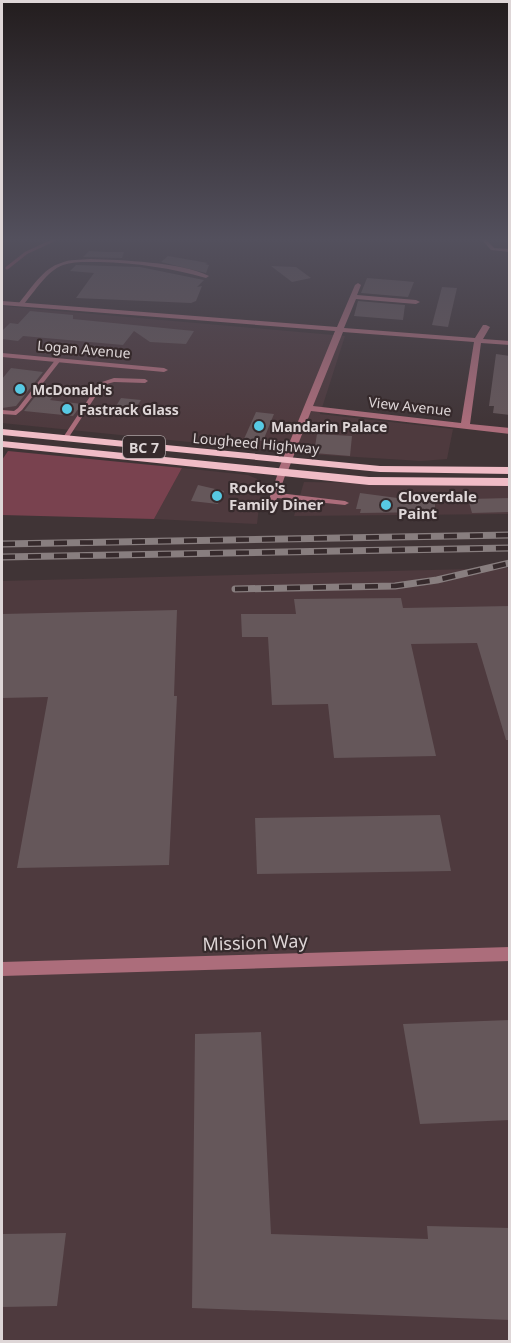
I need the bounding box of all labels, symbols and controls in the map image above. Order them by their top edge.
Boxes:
street label: Logan Avenue [36,335,132,363]
place label: McDonald's [32,380,112,399]
marker: McDonald's [13,382,27,396]
street label: View Avenue [368,392,453,420]
place label: Fastrack Glass [79,400,179,419]
marker: Fastrack Glass [60,402,74,416]
place label: Mandarin Palace [271,417,387,436]
marker: Mandarin Palace [252,419,266,433]
street label: Lougheed Highway [192,428,321,458]
road number: BC 7 [123,436,165,458]
place label: Rocko's Family Diner [229,477,323,514]
place label: Cloverdale Paint [398,486,477,523]
marker: Rocko's Family Diner [210,489,224,503]
marker: Cloverdale Paint [379,498,393,512]
street label: Mission Way [202,928,309,956]

